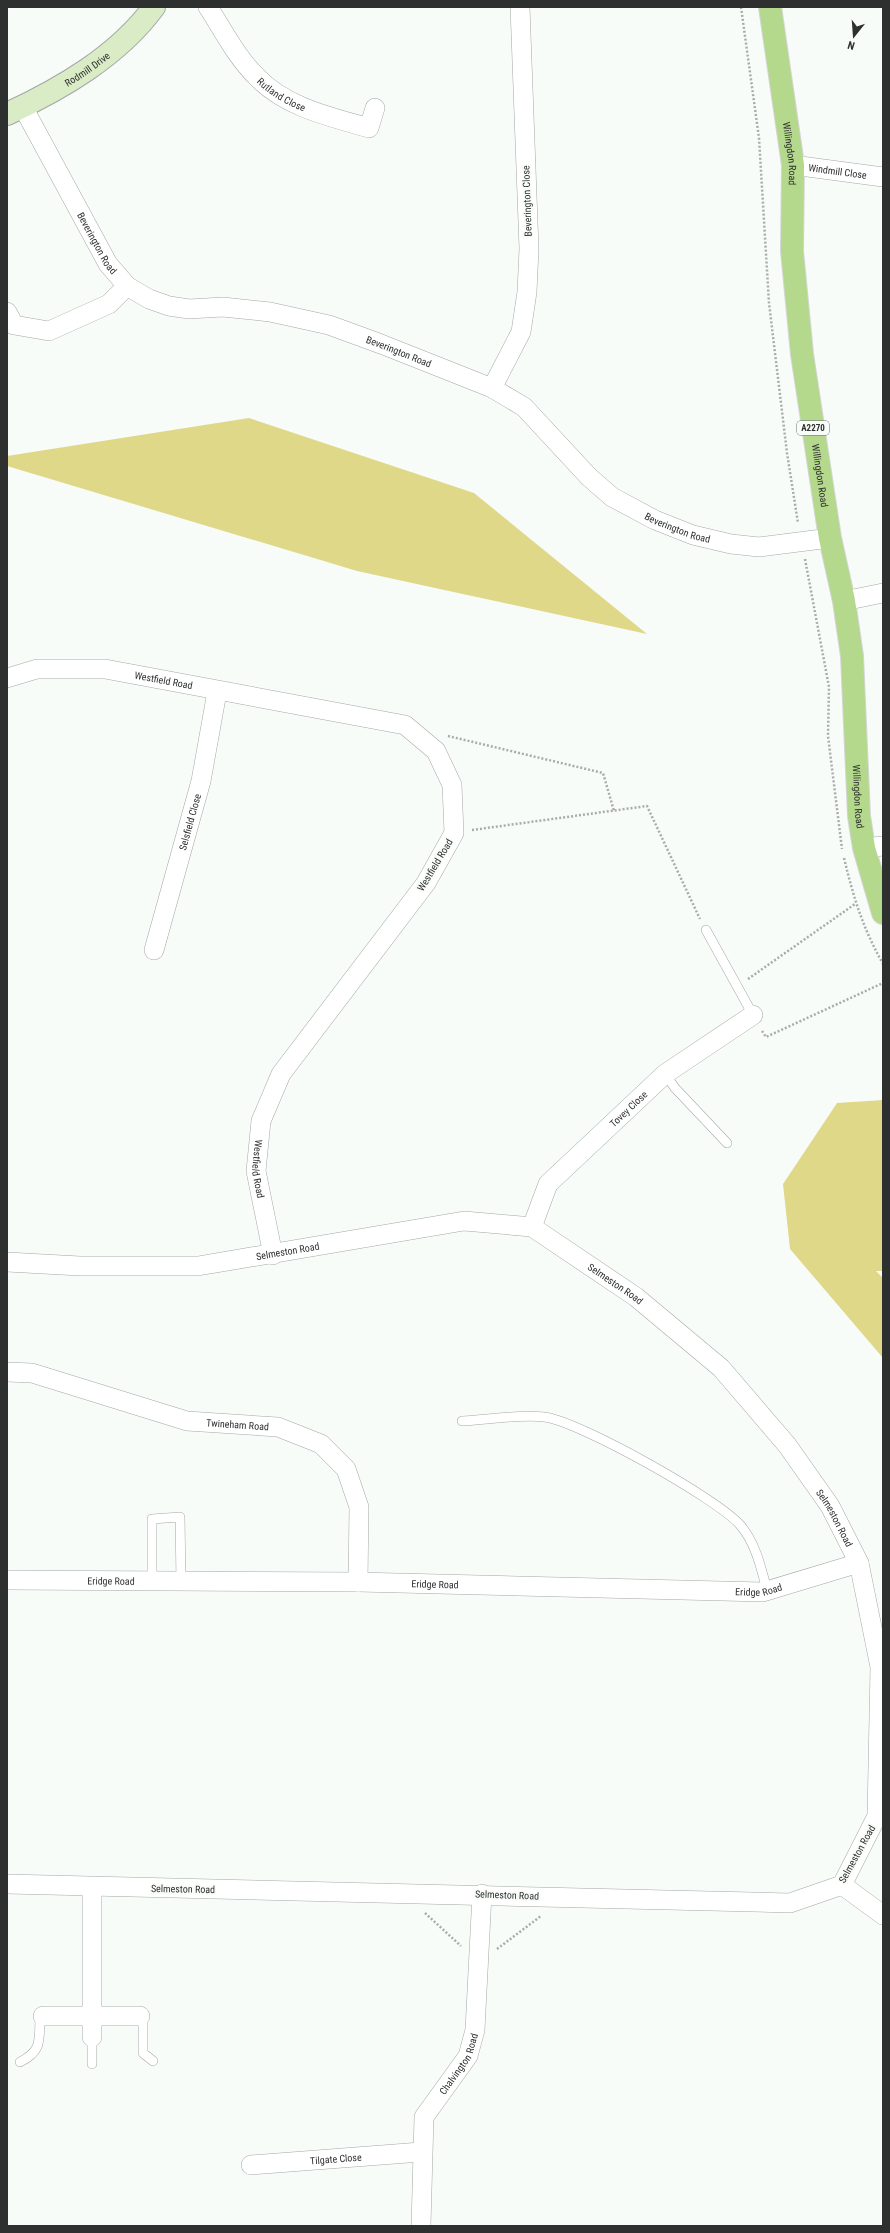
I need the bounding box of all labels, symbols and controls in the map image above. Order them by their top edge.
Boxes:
north arrow [834,16,874,56]
text: N [846,38,856,52]
street label: Rodmill Drive [63,49,112,88]
street label: Rutland Close [255,75,307,113]
street label: Willingdon Road [781,121,798,185]
street label: Windmill Close [808,162,868,180]
street label: Beverington Close [520,165,534,237]
street label: Beverington Road [75,210,119,276]
street label: Beverington Road [365,334,433,369]
road number: A2270 [797,421,829,435]
street label: Willingdon Road [810,443,831,508]
street label: Beverington Road [643,510,712,544]
street label: Westfield Road [134,669,194,691]
street label: Willingdon Road [851,764,866,829]
street label: Selsfield Close [177,792,203,851]
street label: Westfield Road [415,837,455,893]
street label: Tovey Close [607,1088,649,1129]
street label: Westfield Road [251,1139,267,1199]
street label: Selmeston Road [255,1240,320,1262]
street label: Selmeston Road [586,1261,645,1306]
street label: Twineham Road [206,1417,269,1432]
street label: Selmeston Road [814,1487,855,1548]
street label: Eridge Road [87,1575,135,1586]
street label: Eridge Road [411,1578,459,1590]
street label: Eridge Road [735,1581,783,1597]
street label: Selmeston Road [837,1823,877,1885]
street label: Selmeston Road [151,1883,215,1895]
street label: Selmeston Road [475,1888,539,1902]
street label: Chalvington Road [437,2032,479,2096]
street label: Tilgate Close [310,2151,362,2166]

